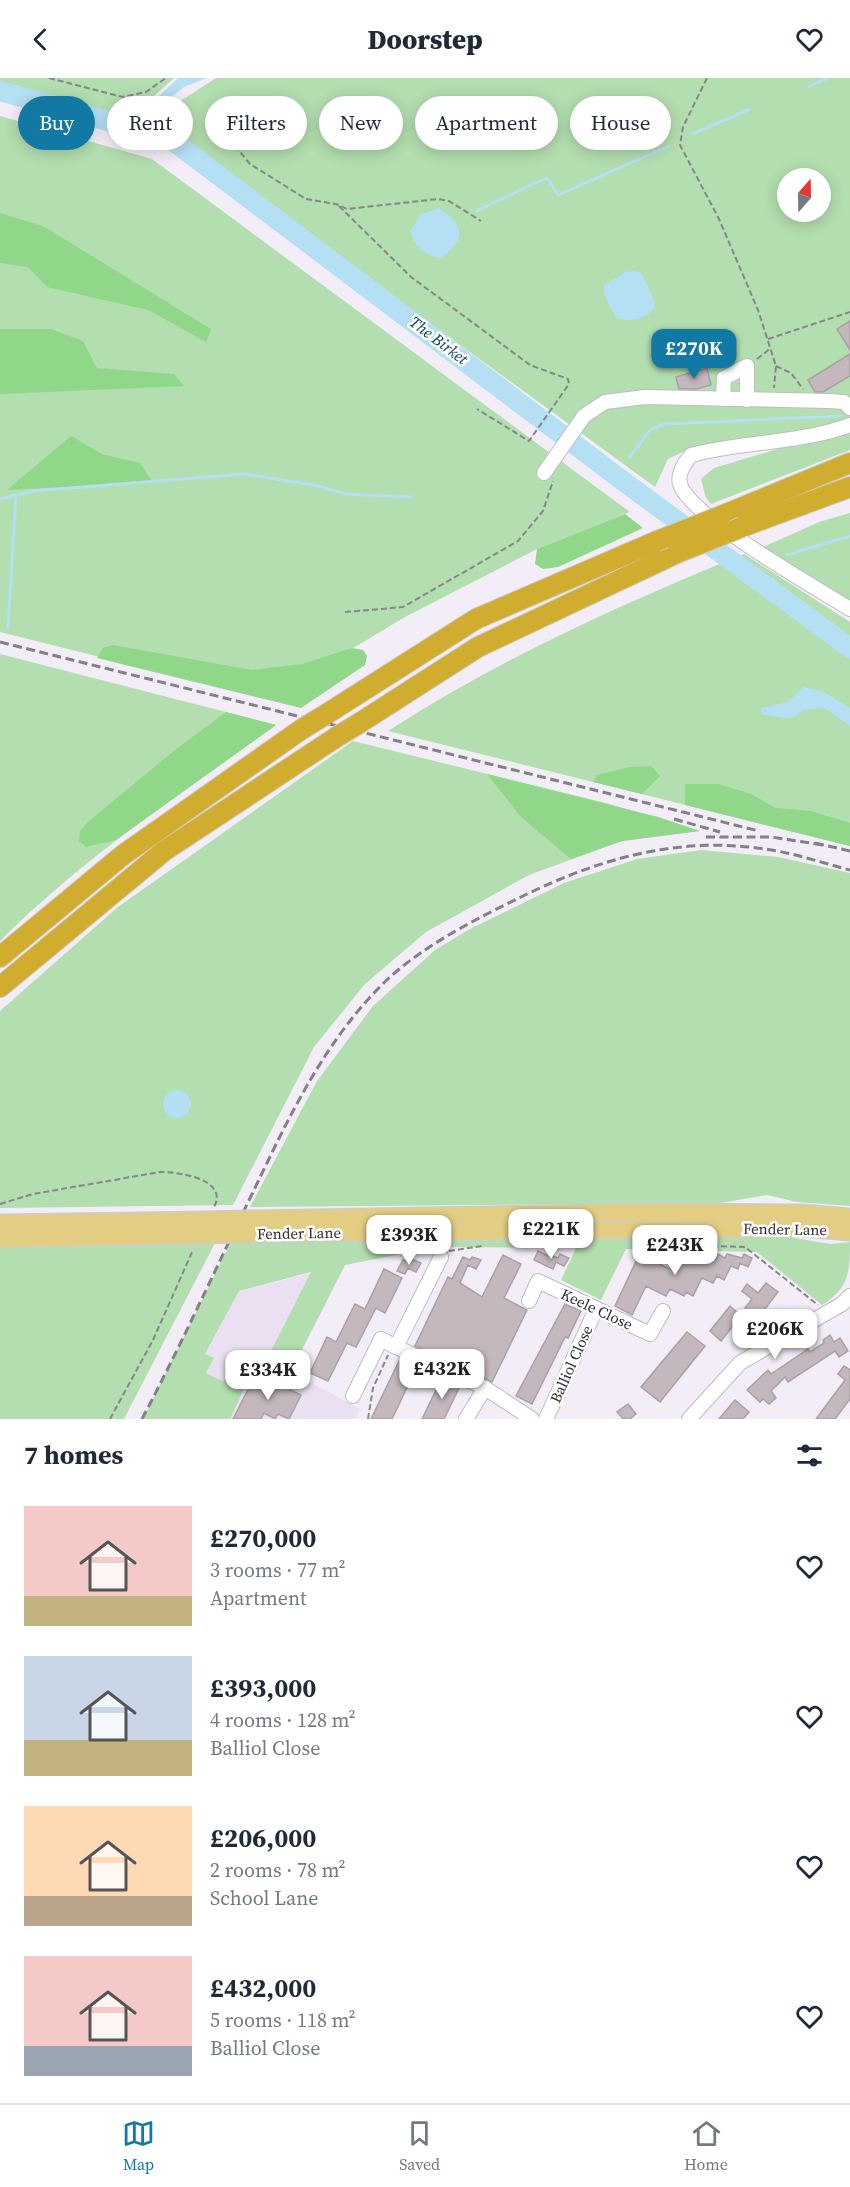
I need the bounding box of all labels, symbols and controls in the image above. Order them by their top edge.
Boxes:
text: Doorstep [367,21,483,58]
icon: back [24,23,57,56]
icon: heart [793,23,826,56]
chip: Buy [18,96,95,150]
chip: Rent [107,96,193,150]
chip: Filters [205,96,307,150]
chip: New [319,96,403,150]
chip: Apartment [415,96,558,150]
chip: House [570,96,671,150]
north arrow [777,168,831,222]
map controls [777,168,831,222]
water label: The Birket [405,311,473,370]
pin: £270K [652,329,736,380]
text: £270K [665,334,723,362]
pin: £221K [509,1209,593,1260]
text: £221K [522,1214,580,1242]
pin: £393K [367,1215,451,1266]
street label: Fender Lane [743,1218,828,1240]
text: £393K [380,1220,438,1248]
street label: Fender Lane [257,1222,342,1244]
pin: £243K [633,1225,717,1276]
text: £243K [646,1230,704,1258]
street label: Keele Close [558,1283,637,1335]
pin: £206K [733,1309,817,1360]
text: £206K [746,1314,804,1342]
street label: Balliol Close [545,1322,598,1406]
pin: £432K [400,1349,484,1400]
pin: £334K [226,1350,310,1401]
text: £432K [413,1354,471,1382]
text: £334K [239,1355,297,1383]
text: 7 homes [24,1437,123,1473]
icon: filters [793,1439,826,1472]
text: £270,000 [210,1520,316,1556]
icon: home [72,1530,144,1602]
icon: heart [793,1550,826,1583]
text: 3 rooms · 77 m² [210,1556,346,1584]
text: Apartment [210,1584,307,1612]
text: £393,000 [210,1670,316,1706]
icon: home [72,1680,144,1752]
icon: heart [793,1700,826,1733]
text: 4 rooms · 128 m² [210,1706,356,1734]
text: Balliol Close [210,1734,320,1762]
text: £206,000 [210,1820,316,1856]
icon: home [72,1830,144,1902]
icon: heart [793,1850,826,1883]
text: 2 rooms · 78 m² [210,1856,346,1884]
text: School Lane [210,1884,319,1912]
text: £432,000 [210,1970,316,2006]
icon: home [72,1980,144,2052]
icon: heart [793,2000,826,2033]
text: 5 rooms · 118 m² [210,2006,356,2034]
text: Balliol Close [210,2034,320,2062]
tab: Map [122,2117,155,2175]
tab: Saved [399,2117,440,2175]
tab: Home [684,2117,728,2175]

